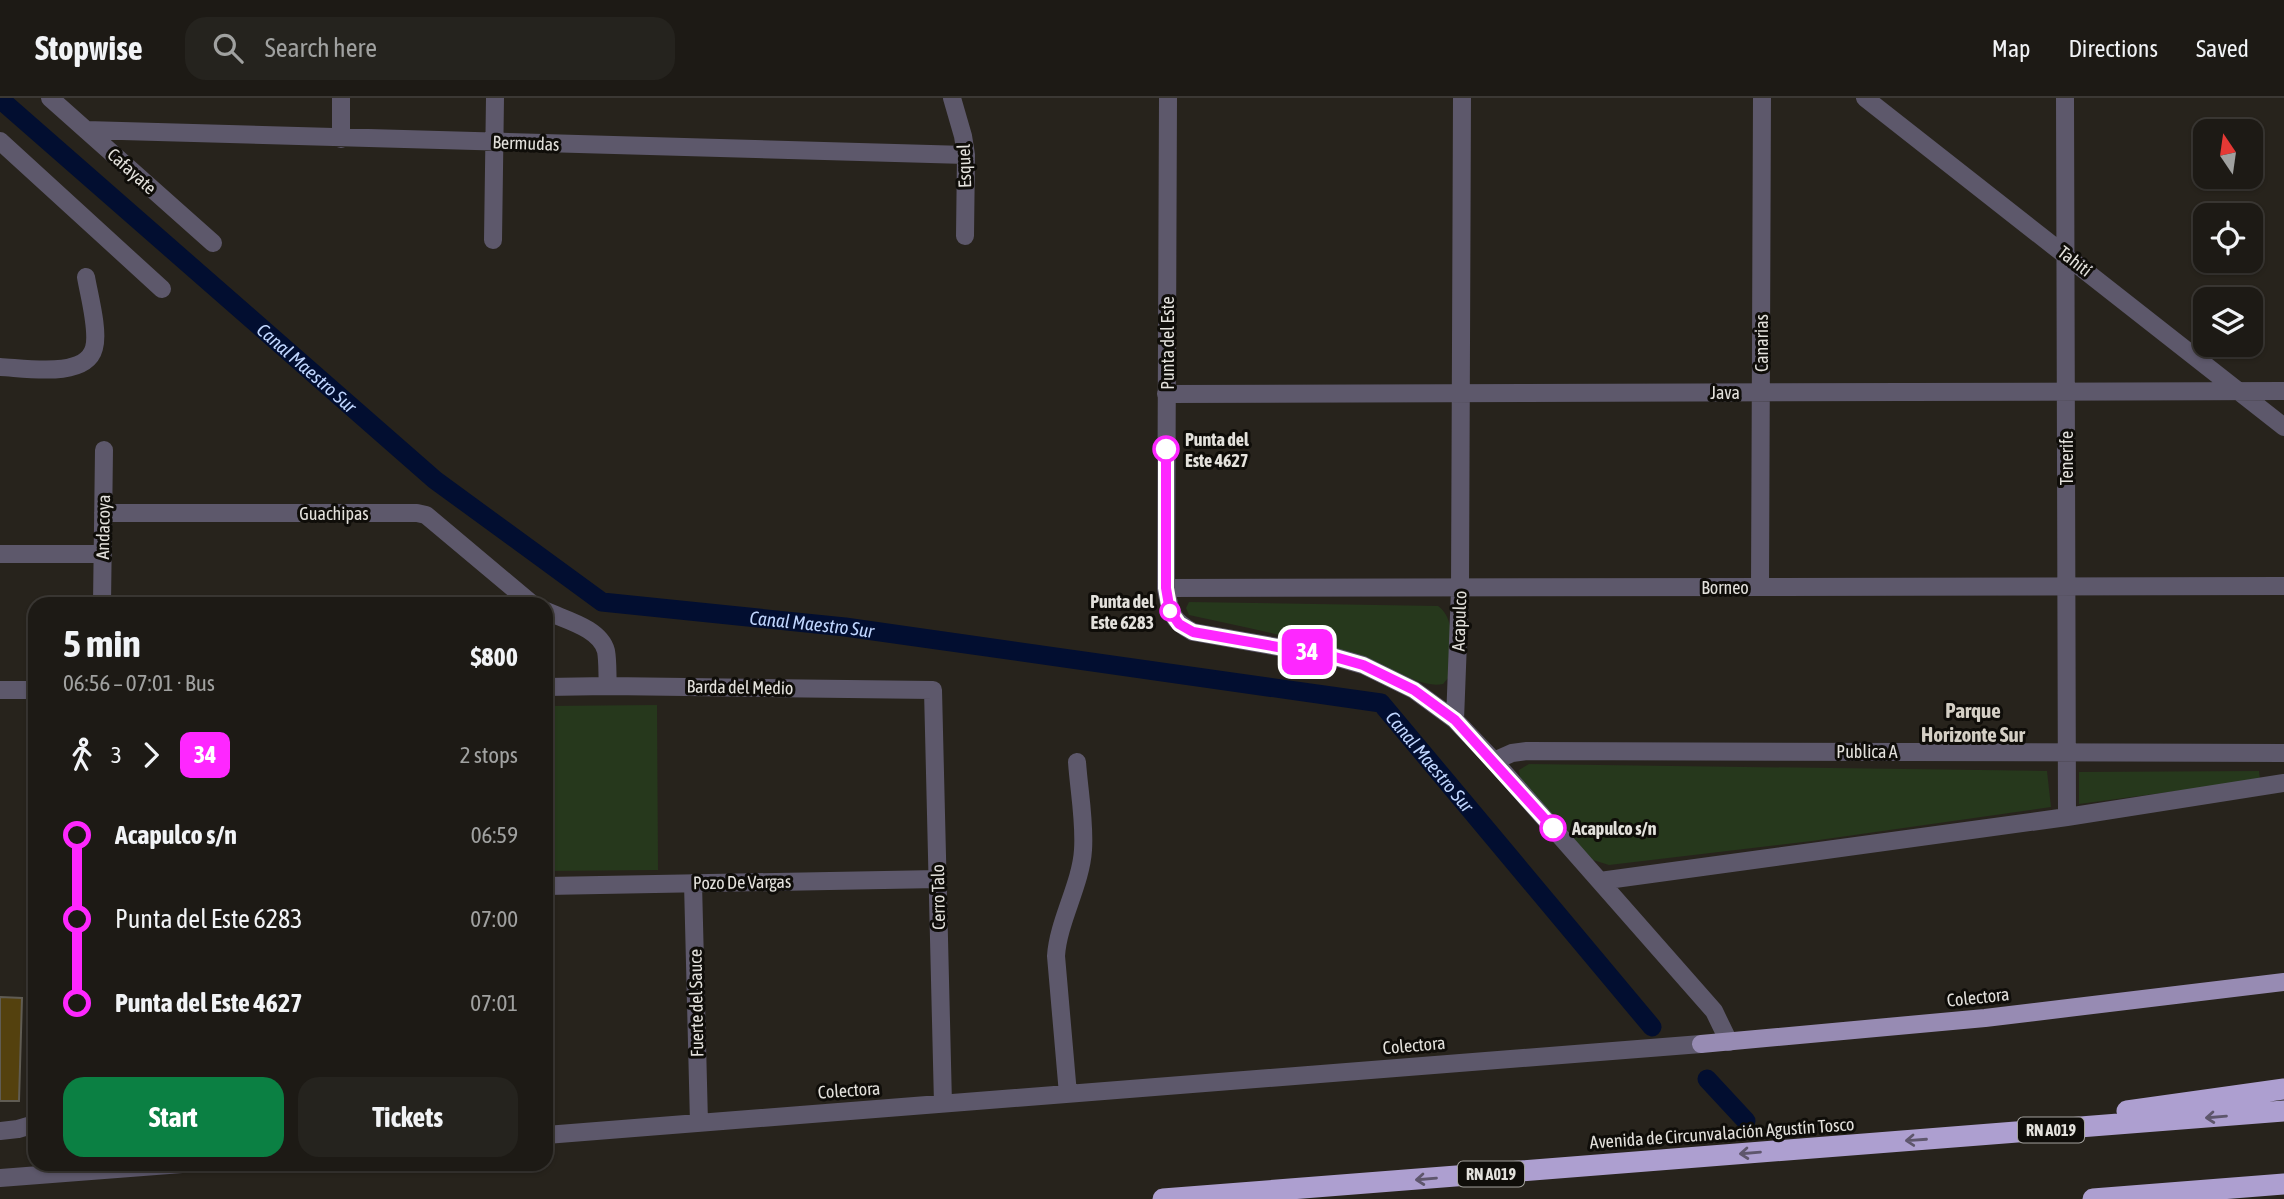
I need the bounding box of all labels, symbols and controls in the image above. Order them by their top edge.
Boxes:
search box [185,17,675,80]
text: Stopwise [35,29,143,67]
icon: search [209,29,247,67]
text: Search here [265,33,377,63]
text: Map [1992,35,2030,62]
text: Directions [2068,35,2158,62]
text: Saved [2196,35,2249,62]
north arrow [2193,119,2263,189]
map controls [2193,119,2263,357]
street label: Bermudas [492,131,560,155]
street label: Esquel [953,143,975,188]
street label: Cafayate [103,144,161,198]
button: locate [2193,203,2263,273]
street label: Tahití [2054,241,2096,281]
button: layers [2193,287,2263,357]
street label: Punta del Este [1157,296,1178,390]
street label: Canarias [1751,314,1772,372]
water label: Canal Maestro Sur [253,318,362,418]
street label: Java [1710,382,1740,403]
place label: Punta del Este 4627 [1185,429,1249,471]
street label: Tenerife [2056,431,2077,485]
marker: Punta del Este 4627 [1153,436,1179,462]
street label: Andacoya [92,494,114,560]
street label: Guachipas [299,503,369,524]
street label: Borneo [1701,577,1749,598]
street label: Acapulco [1447,590,1471,652]
place label: Punta del Este 6283 [1090,591,1154,633]
marker: Punta del Este 6283 [1160,601,1180,621]
water label: Canal Maestro Sur [749,606,877,642]
text: 5 min [63,622,141,665]
line badge: 34 [1276,629,1338,675]
text: 34 [1296,638,1318,665]
text: $800 [470,642,518,672]
text: 06:56 – 07:01 · Bus [63,670,215,696]
street label: Barda del Medio [686,676,794,698]
district label: Parque Horizonte Sur [1921,698,2026,746]
water label: Canal Maestro Sur [1381,707,1479,818]
icon: walk [63,736,101,774]
icon: forward [132,736,170,774]
text: 34 [194,741,216,768]
street label: Publica A [1836,741,1898,762]
text: 3 [111,742,122,768]
text: 2 stops [460,742,518,768]
marker: Acapulco s/n [1540,815,1566,841]
place label: Acapulco s/n [1571,818,1657,839]
text: Acapulco s/n [115,820,237,850]
text: 06:59 [471,822,518,848]
street label: Cerro Talo [927,864,949,930]
street label: Pozo De Vargas [693,871,791,893]
text: Punta del Este 6283 [115,904,302,934]
text: 07:00 [470,906,518,932]
street label: Fuerte del Sauce [685,949,707,1057]
street label: Colectora [1946,983,2010,1011]
text: Punta del Este 4627 [115,988,302,1018]
text: 07:01 [470,990,518,1016]
street label: Colectora [1382,1032,1446,1058]
button: Start [63,1077,284,1157]
button: Tickets [298,1077,518,1157]
street label: Colectora [817,1077,881,1103]
one-way arrow [2205,1111,2228,1124]
street label: Avenida de Circunvalación Agustín Tosco [1589,1113,1855,1153]
road number: RN A019 [2018,1118,2084,1142]
one-way arrow [1905,1134,1928,1147]
one-way arrow [1740,1147,1762,1160]
road number: RN A019 [1458,1162,1524,1186]
one-way arrow [1415,1173,1438,1186]

